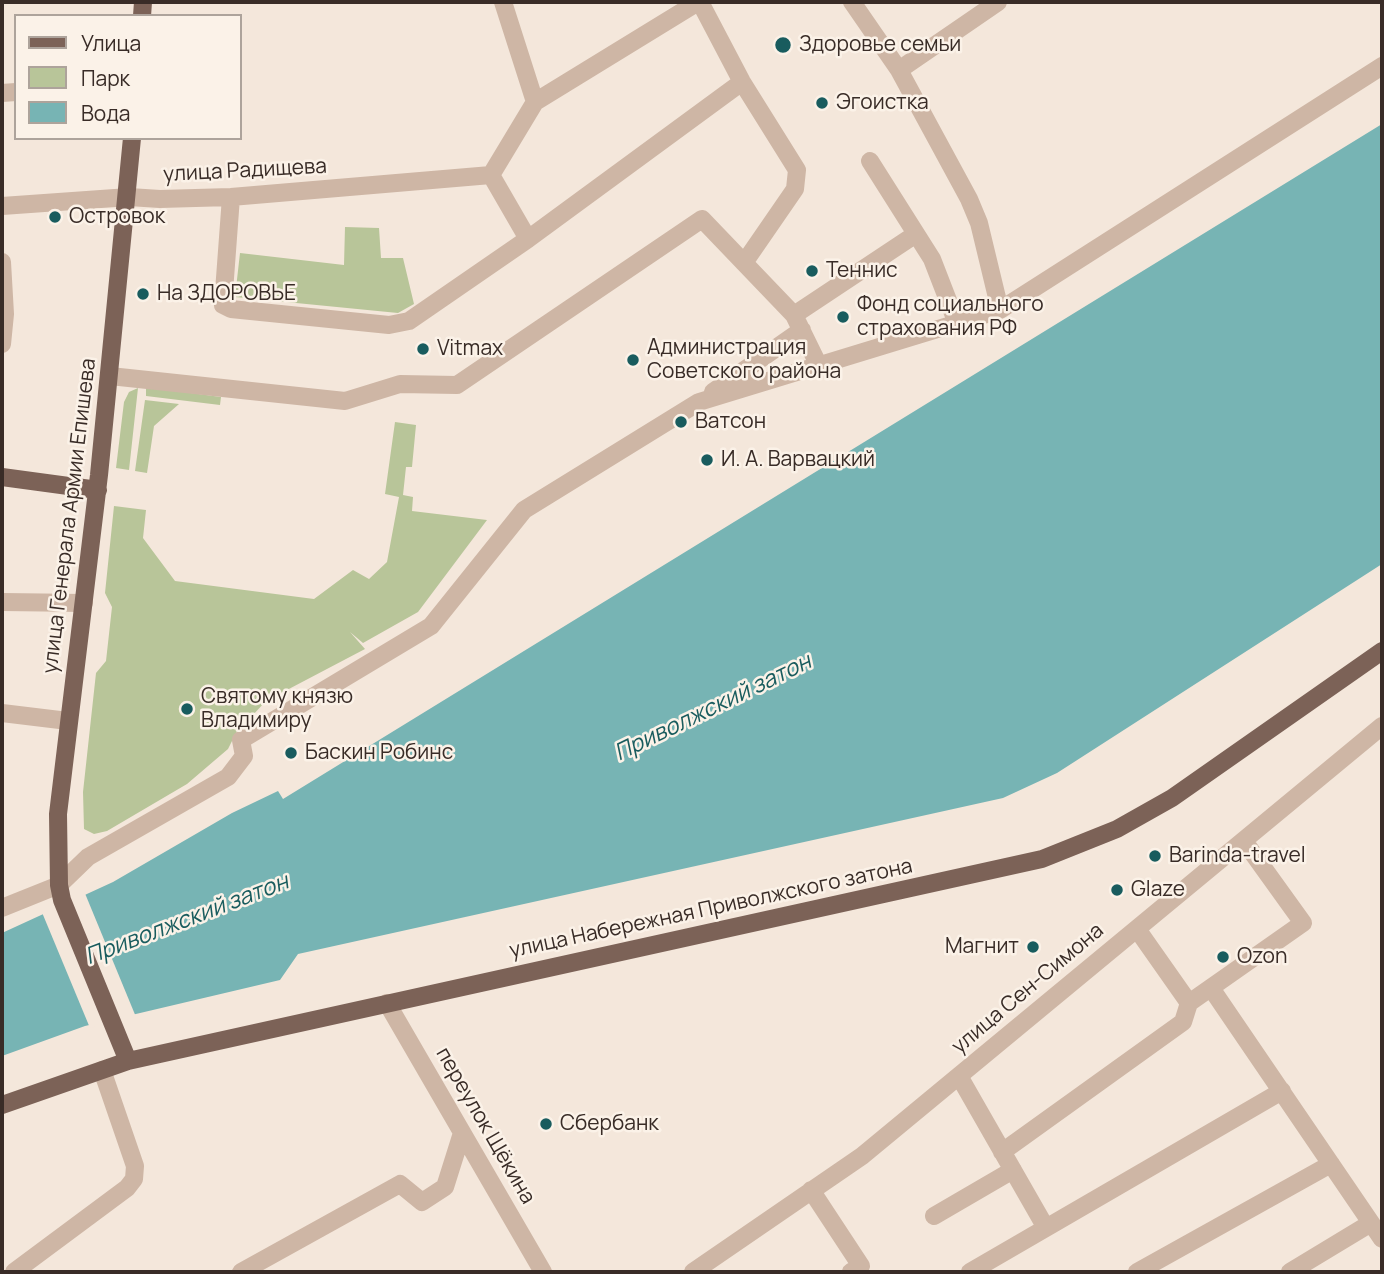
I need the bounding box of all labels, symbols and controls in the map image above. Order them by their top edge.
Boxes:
legend [14,14,242,140]
text: Улица [81,29,141,57]
place label: Здоровье семьи [799,32,961,58]
marker: Здоровье семьи [773,35,793,55]
text: Парк [81,64,130,92]
place label: Эгоистка [836,90,929,116]
marker: Эгоистка [814,95,830,111]
text: Вода [81,99,131,127]
street label: улица Радищева [163,154,327,188]
place label: Островок [69,204,165,230]
marker: Островок [47,209,63,225]
place label: Теннис [826,258,898,284]
marker: Теннис [804,263,820,279]
place label: На ЗДОРОВЬЕ [157,281,296,307]
marker: На ЗДОРОВЬЕ [135,286,151,302]
place label: Фонд социального страхования РФ [857,292,1044,342]
marker: Фонд социального страхования РФ [835,309,851,325]
place label: Администрация Советского района [647,335,841,385]
place label: Vitmax [437,336,503,362]
marker: Vitmax [415,341,431,357]
marker: Администрация Советского района [625,352,641,368]
street label: улица Генерала Армии Епишева [38,357,102,675]
place label: Ватсон [695,409,766,435]
marker: Ватсон [673,414,689,430]
place label: И. А. Варвацкий [721,447,875,473]
marker: И. А. Варвацкий [699,452,715,468]
water label: Приволжский затон [610,648,816,768]
place label: Святому князю Владимиру [201,684,353,734]
marker: Святому князю Владимиру [179,701,195,717]
place label: Баскин Робинс [305,740,453,766]
marker: Баскин Робинс [283,745,299,761]
place label: Barinda-travel [1169,843,1306,869]
marker: Barinda-travel [1147,848,1163,864]
street label: улица Набережная Приволжского затона [507,854,915,964]
water label: Приволжский затон [82,869,292,971]
place label: Glaze [1131,877,1185,903]
marker: Glaze [1109,882,1125,898]
street label: улица Сен-Симона [947,918,1109,1060]
place label: Магнит [945,934,1019,960]
marker: Магнит [1025,939,1041,955]
place label: Ozon [1237,944,1287,970]
marker: Ozon [1215,949,1231,965]
street label: переулок Щёкина [430,1043,540,1209]
place label: Сбербанк [560,1111,659,1137]
marker: Сбербанк [538,1116,554,1132]

